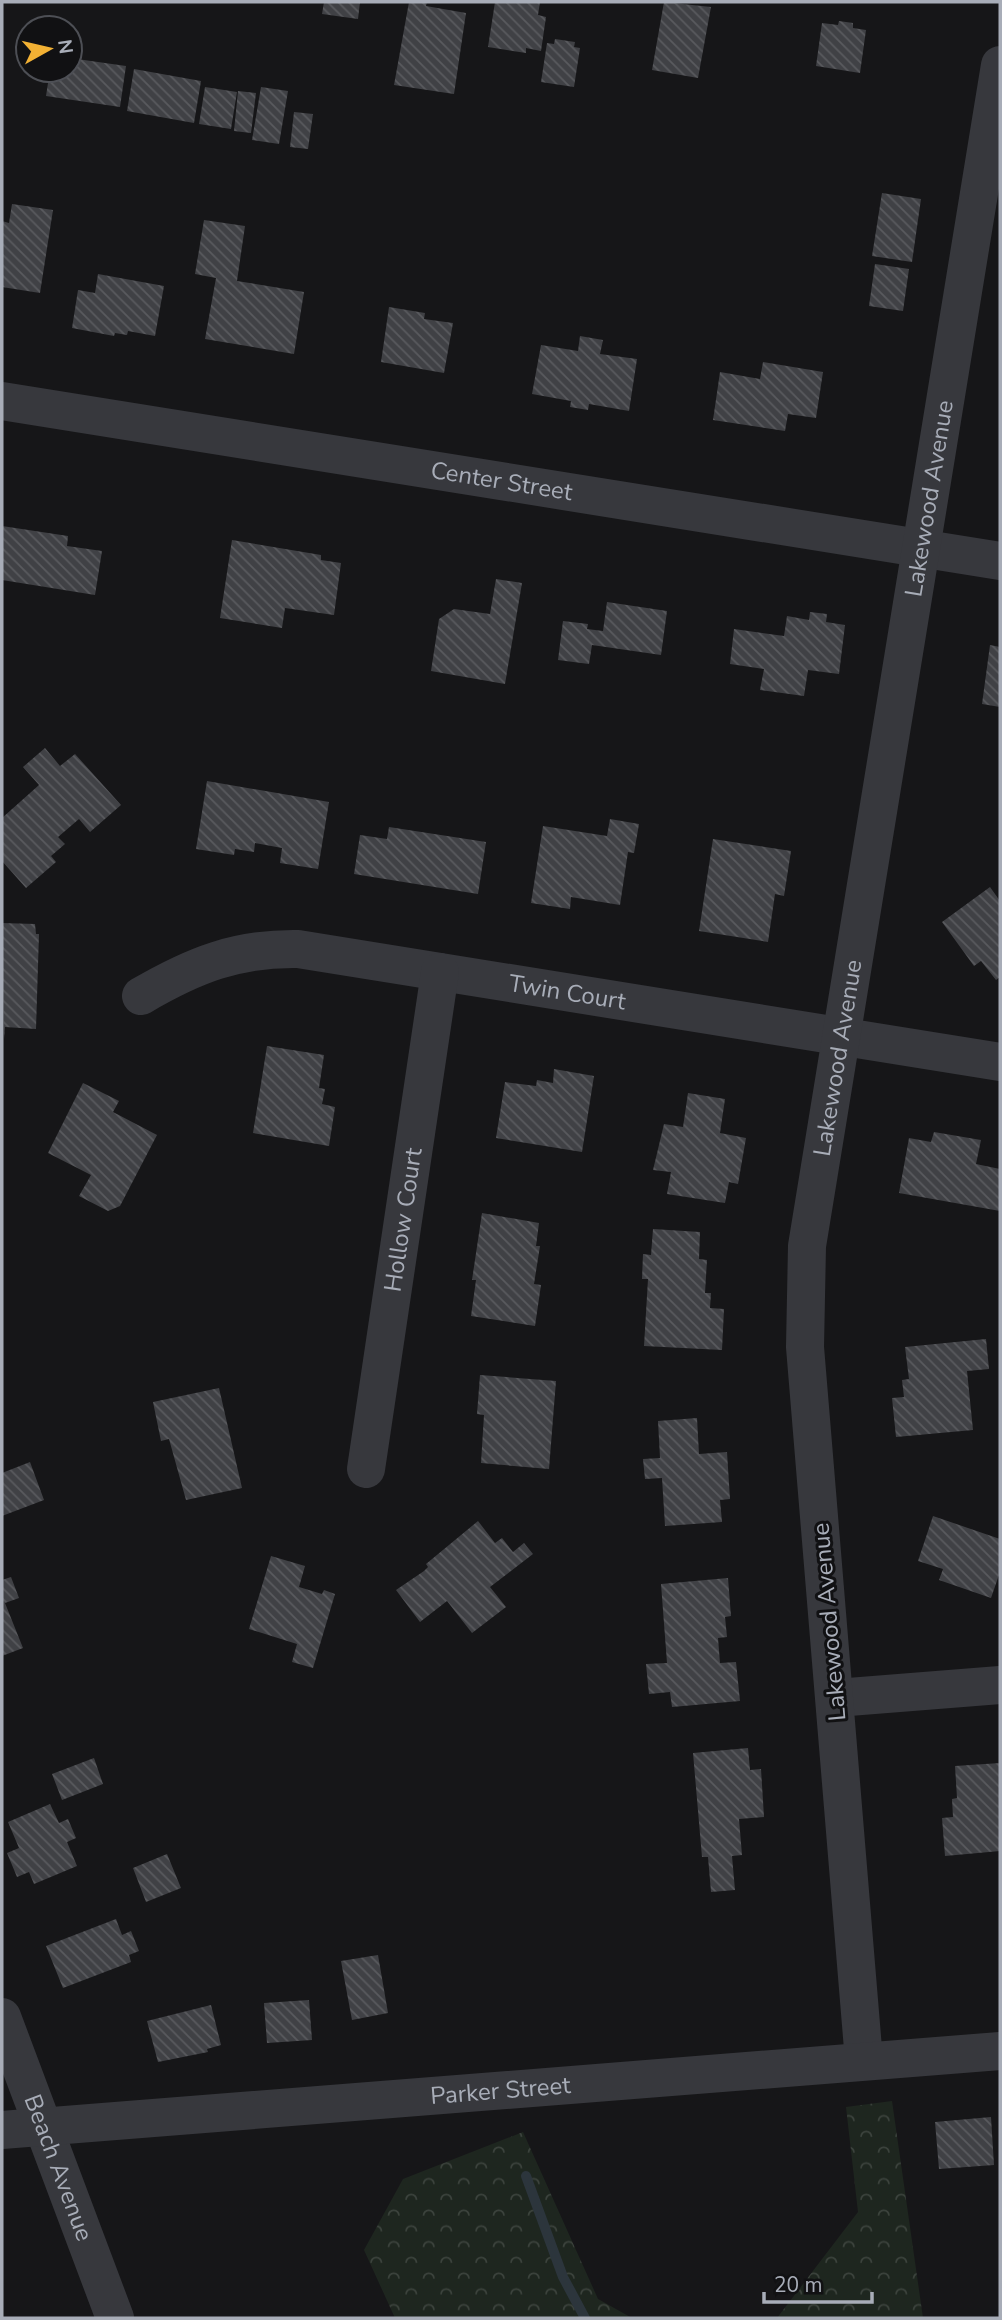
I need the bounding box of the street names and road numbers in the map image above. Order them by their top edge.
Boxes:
street label: Lakewood Avenue [897,398,961,599]
street label: Center Street [428,454,575,508]
street label: Lakewood Avenue [806,957,870,1159]
street label: Twin Court [506,967,629,1018]
street label: Hollow Court [377,1145,430,1294]
street label: Lakewood Avenue [804,1522,854,1722]
street label: Parker Street [429,2069,572,2112]
street label: Beach Avenue [16,2090,101,2246]

